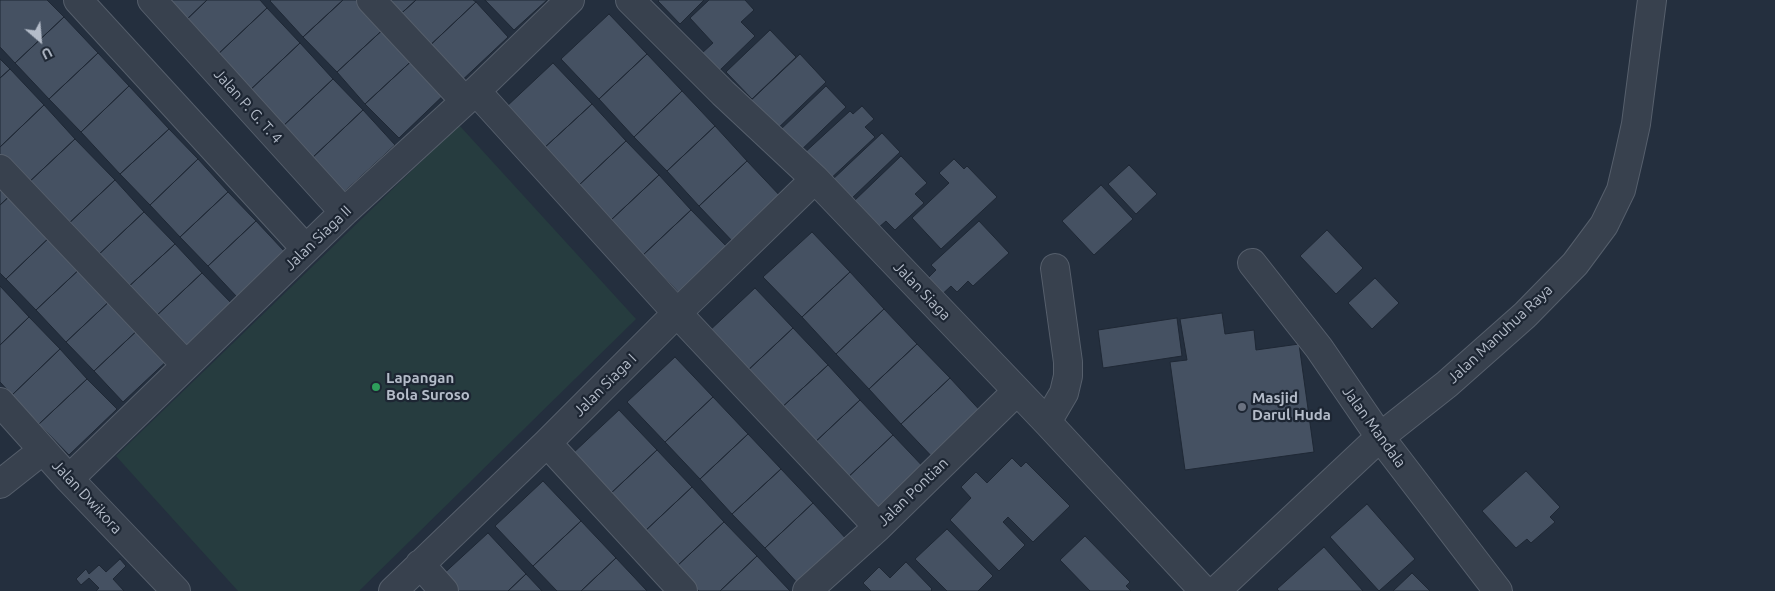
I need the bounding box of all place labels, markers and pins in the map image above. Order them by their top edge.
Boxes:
place label: Lapangan Bola Suroso [386,369,470,404]
marker: Lapangan Bola Suroso [370,381,382,393]
place label: Masjid Darul Huda [1252,389,1331,424]
marker: Masjid Darul Huda [1236,401,1248,413]

